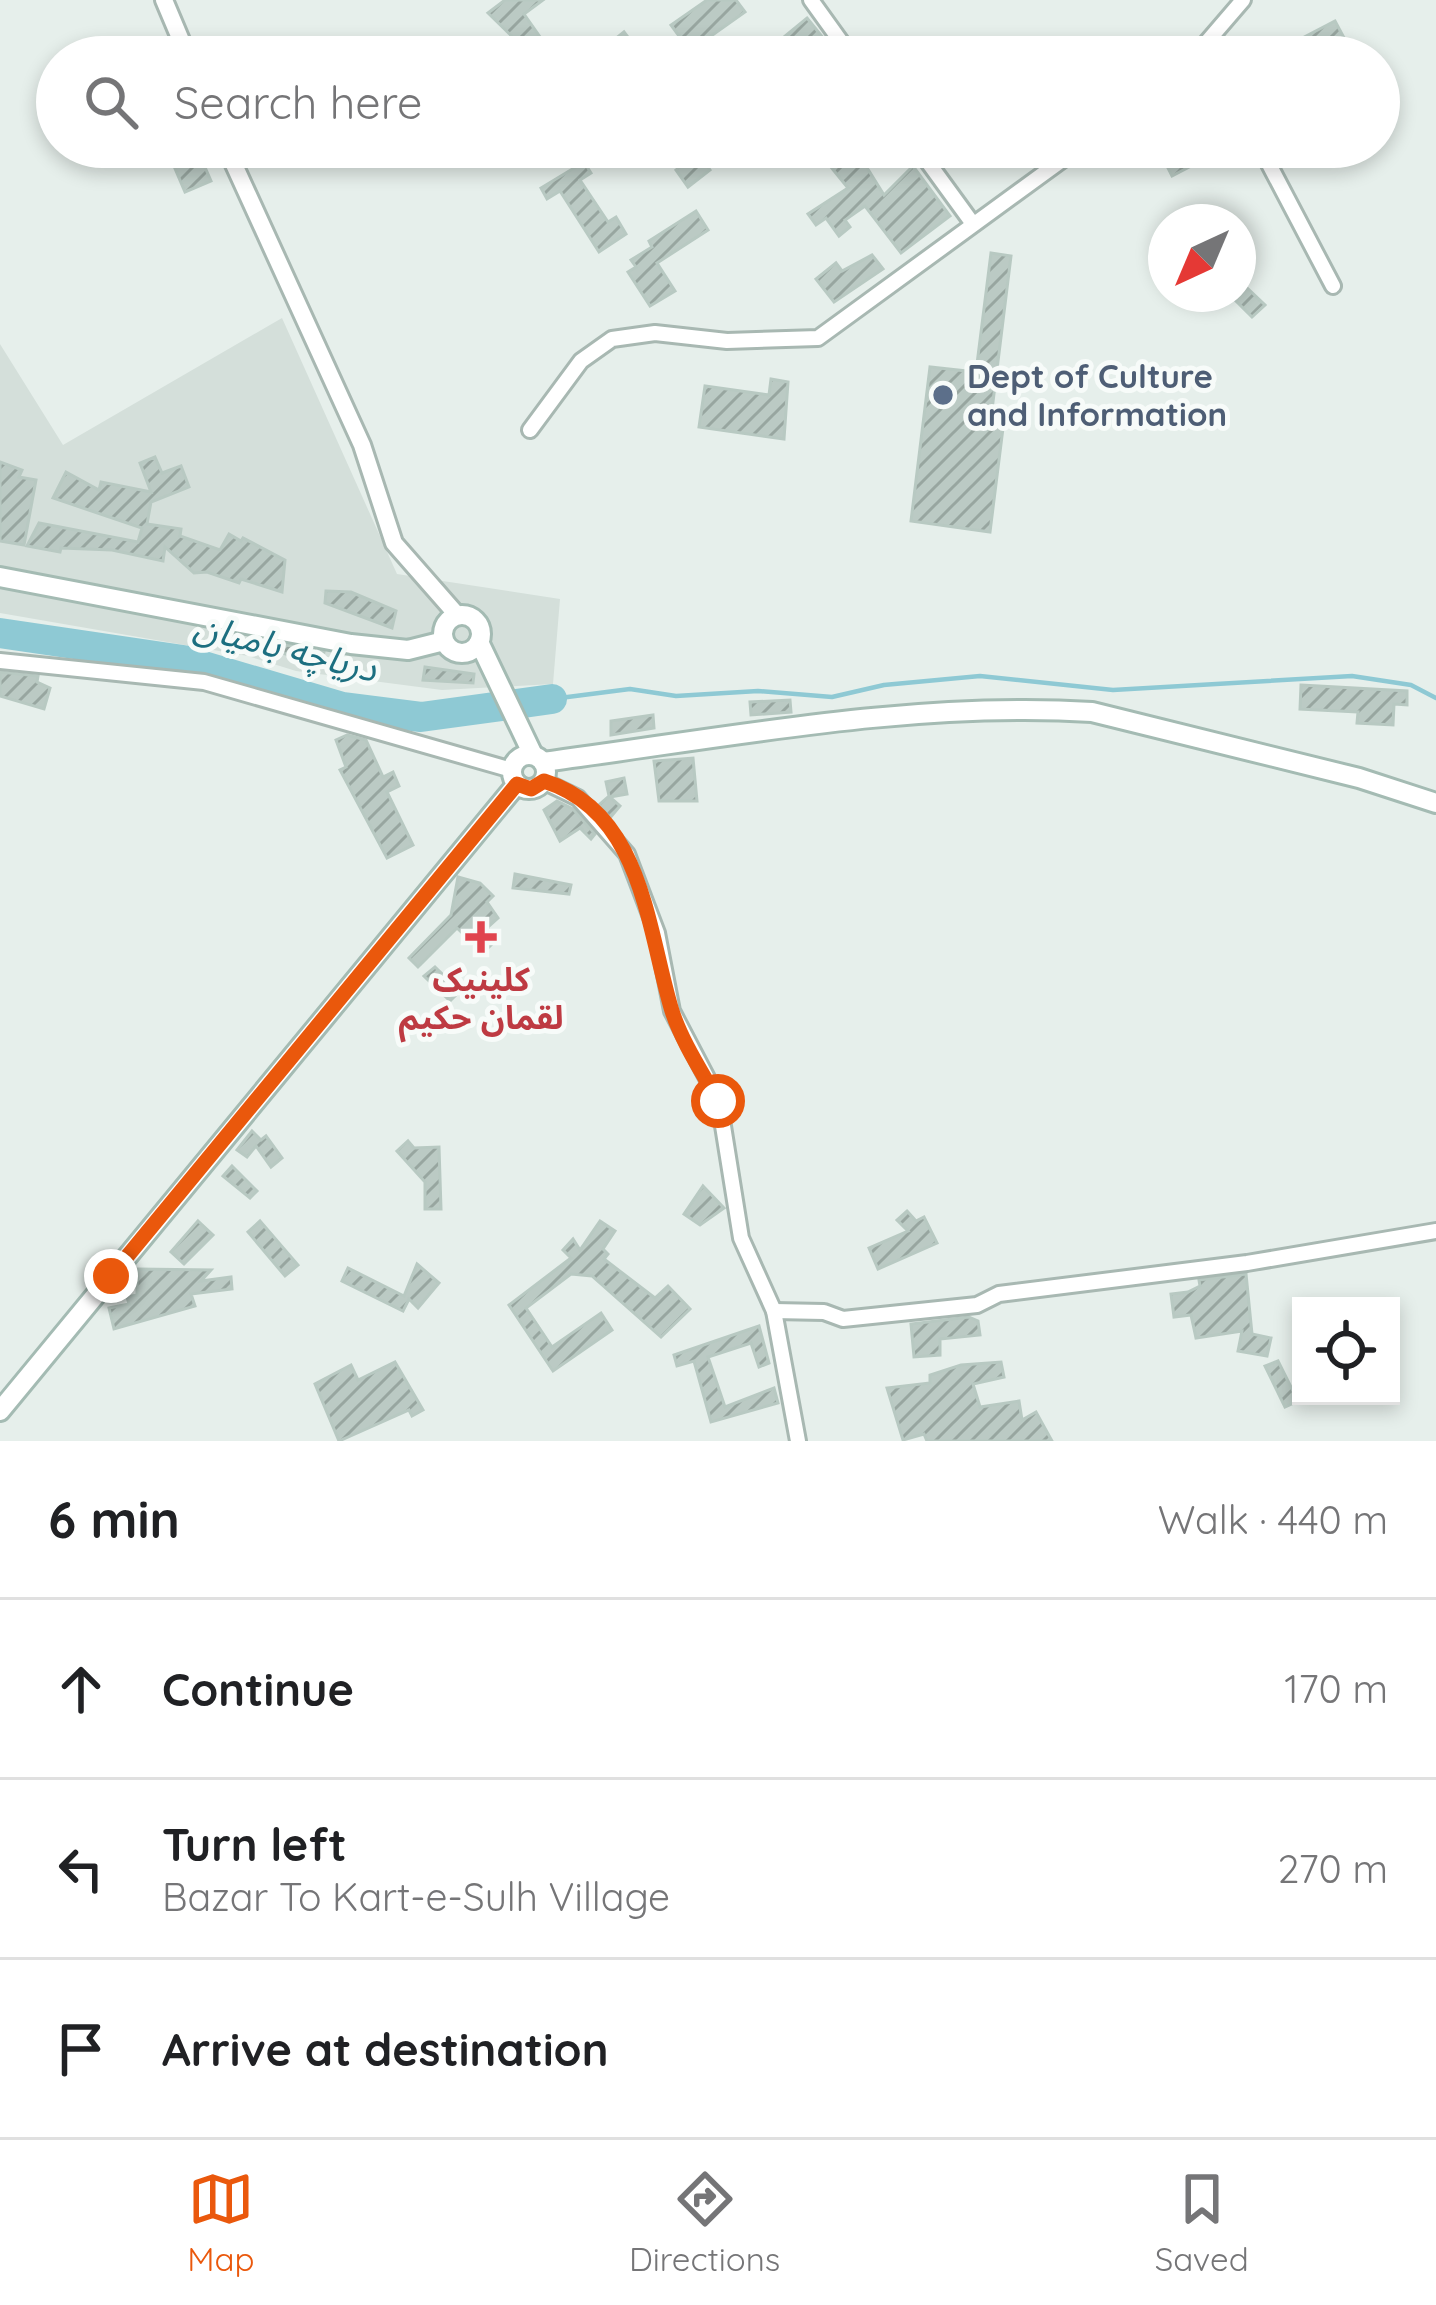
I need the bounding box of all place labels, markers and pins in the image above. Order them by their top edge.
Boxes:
place label: Dept of Culture and Information [967,355,1227,434]
marker: Dept of Culture and Information [930,382,956,408]
marker: کلینیک لقمان حکیم [465,921,497,953]
place label: کلینیک لقمان حکیم [399,958,563,1043]

